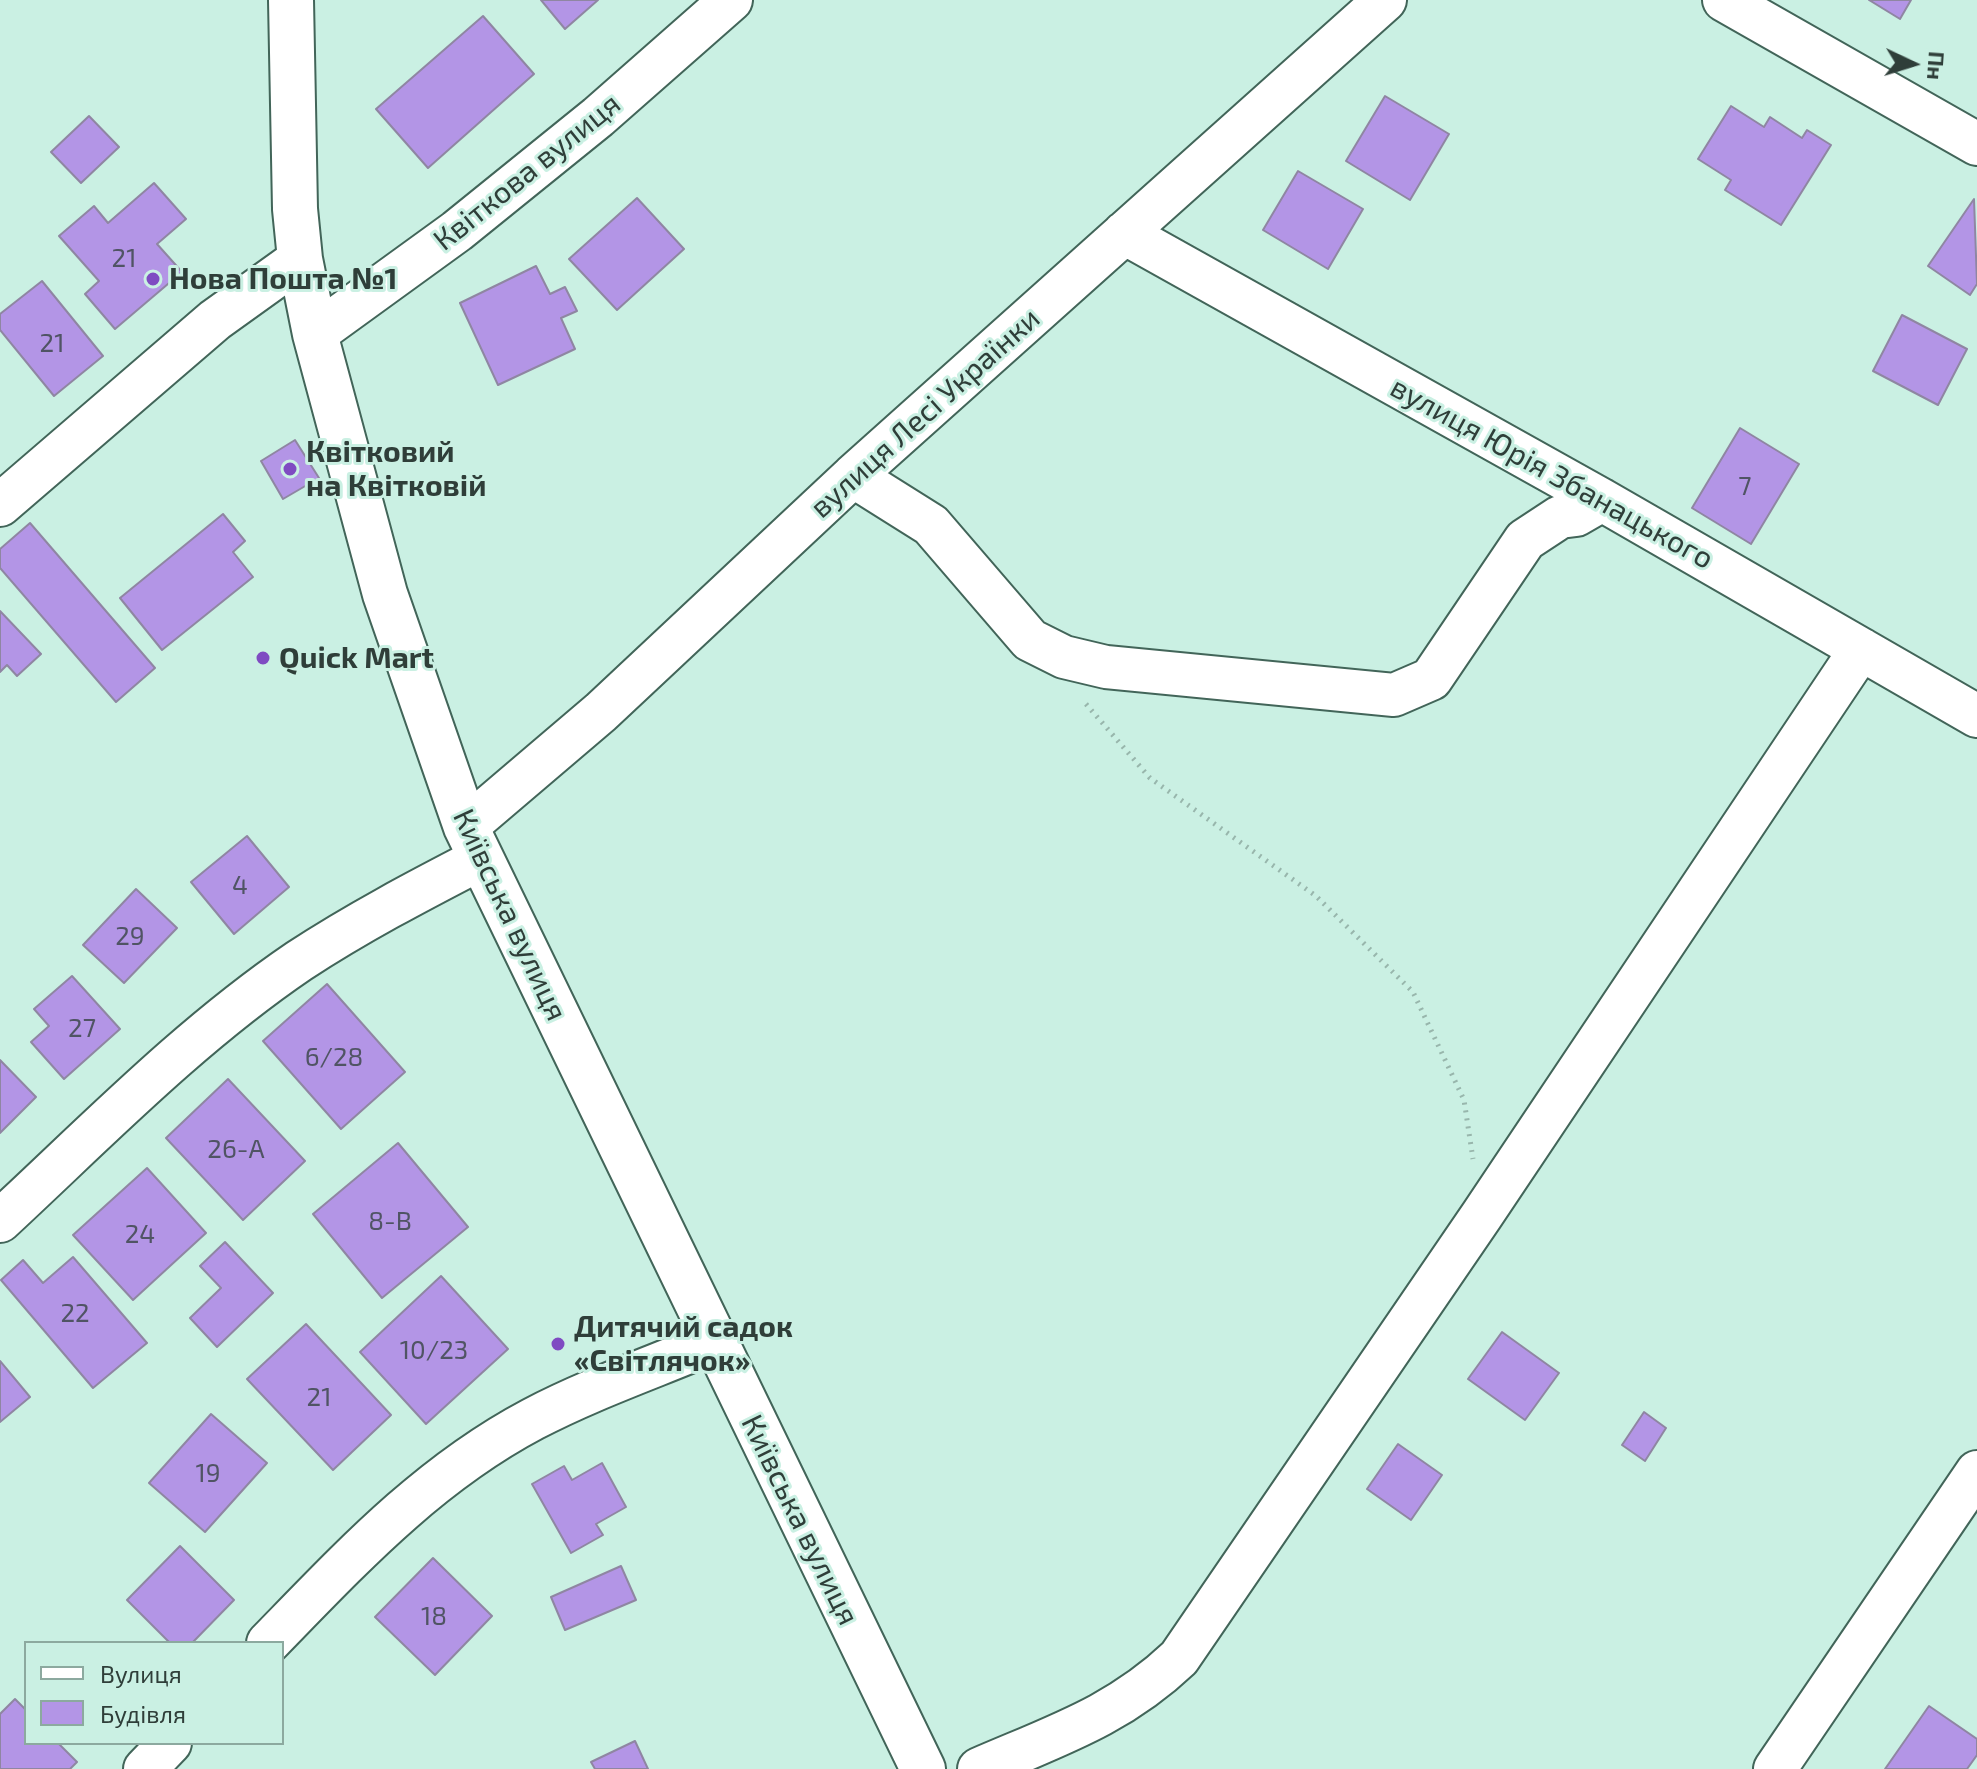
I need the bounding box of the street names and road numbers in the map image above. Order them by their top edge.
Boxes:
street label: Квіткова вулиця [426,86,628,258]
street label: вулиця Лесі Українки [803,301,1047,525]
street label: вулиця Юрія Збанацького [1384,369,1720,577]
street label: Київська вулиця [445,804,575,1026]
street label: Київська вулиця [734,1409,866,1631]

